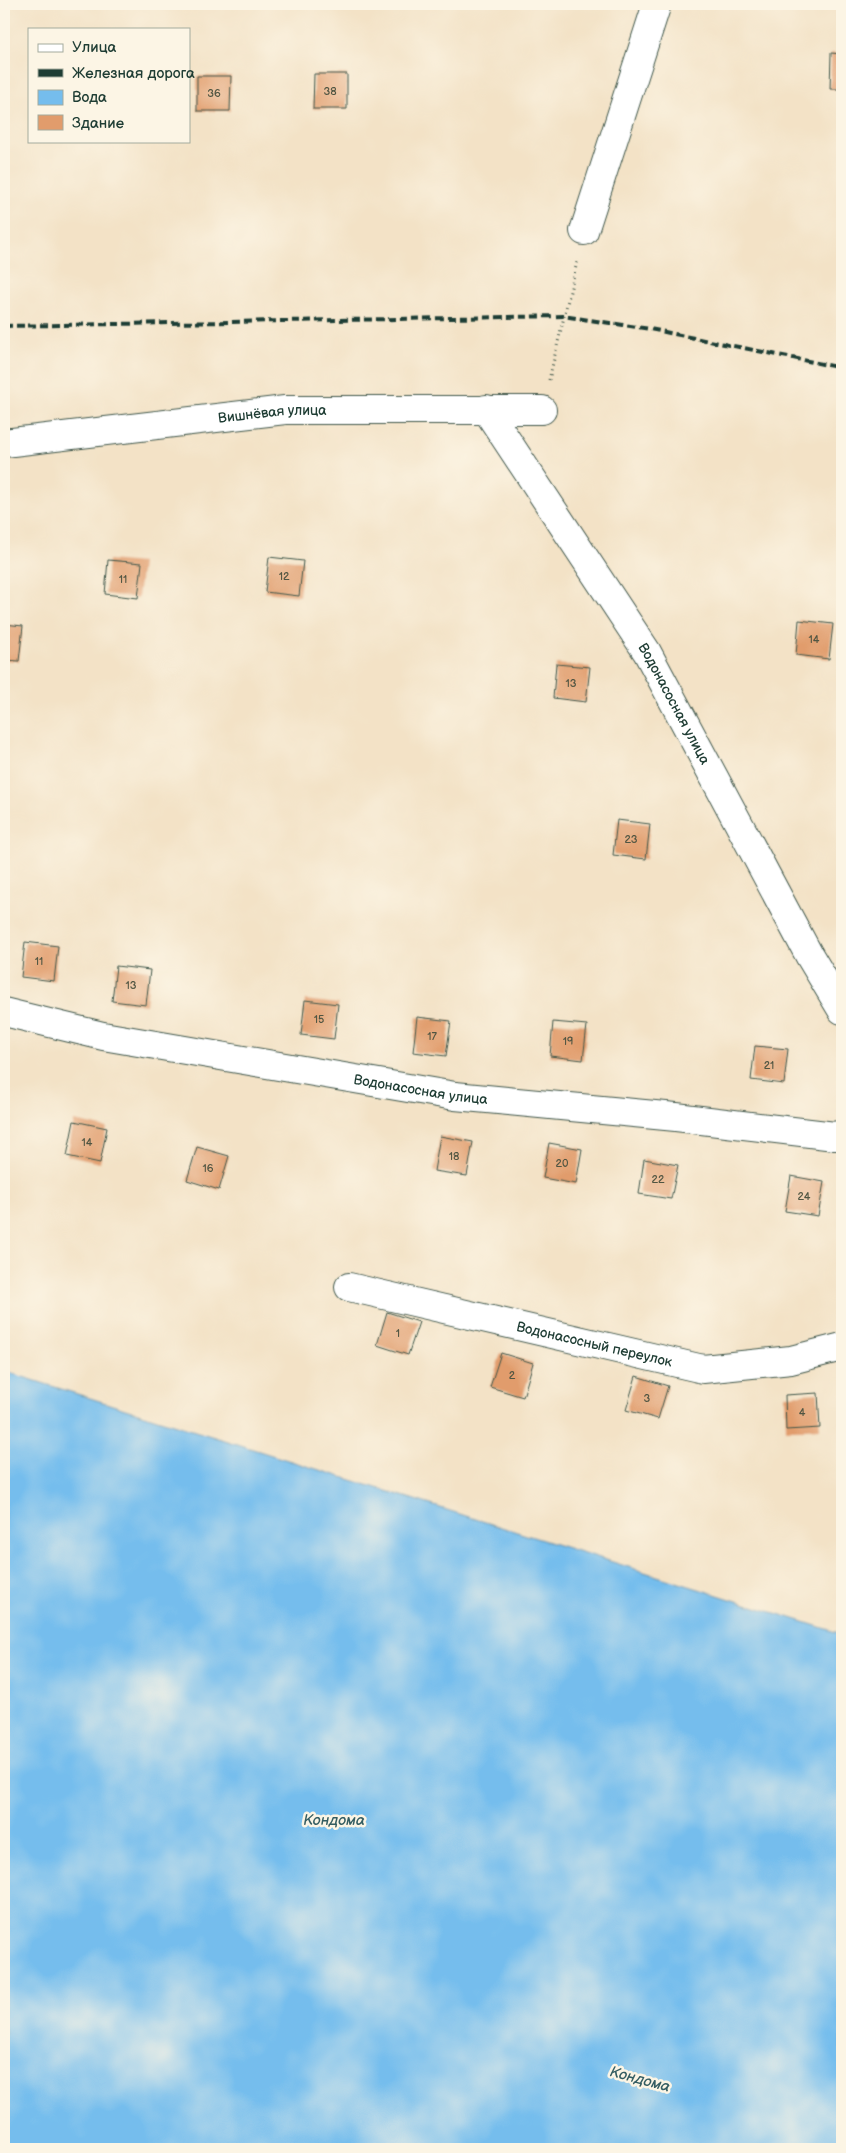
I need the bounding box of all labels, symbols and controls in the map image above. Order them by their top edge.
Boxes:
legend [28,28,190,142]
text: Улица [72,38,117,57]
text: Железная дорога [72,64,195,83]
house number: 38 [323,85,337,98]
house number: 36 [207,87,221,100]
text: Вода [72,88,107,107]
text: Здание [72,114,124,133]
street label: Вишнёвая улица [217,402,327,427]
house number: 12 [279,570,290,583]
house number: 11 [119,573,127,586]
house number: 14 [809,633,820,646]
street label: Водонасосная улица [634,640,714,768]
house number: 13 [565,677,577,690]
house number: 23 [624,833,638,846]
house number: 11 [35,955,43,968]
house number: 13 [125,979,137,992]
house number: 15 [314,1013,324,1026]
house number: 17 [427,1030,437,1043]
house number: 19 [563,1035,573,1048]
house number: 21 [764,1059,774,1072]
street label: Водонасосная улица [352,1071,489,1108]
house number: 14 [82,1136,93,1149]
house number: 18 [449,1150,459,1163]
house number: 20 [556,1157,569,1170]
house number: 16 [203,1162,214,1175]
house number: 22 [652,1173,665,1186]
house number: 24 [797,1190,811,1203]
street label: Водонасосный переулок [515,1318,675,1371]
house number: 1 [396,1327,400,1340]
house number: 2 [509,1369,516,1382]
house number: 3 [644,1392,651,1405]
house number: 4 [799,1406,806,1419]
water label: Кондома [303,1811,365,1830]
water label: Кондома [608,2062,672,2097]

